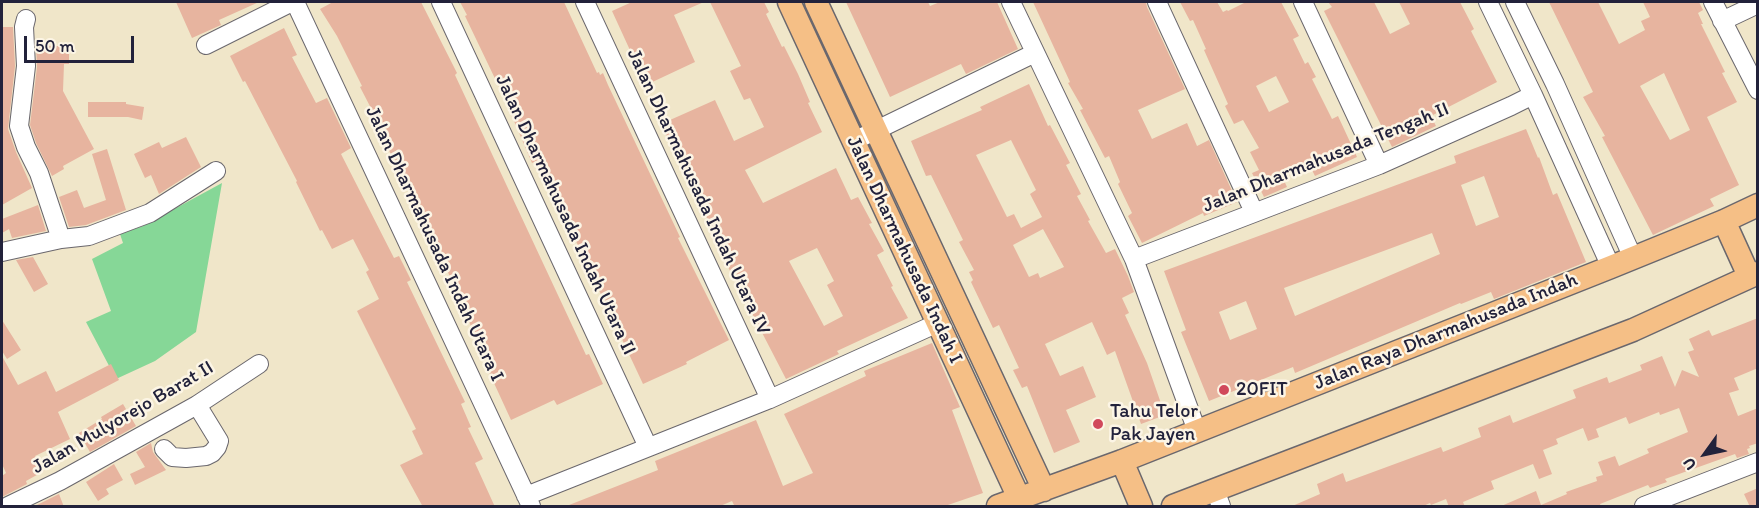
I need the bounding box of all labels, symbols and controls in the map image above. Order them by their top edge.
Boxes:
scale bar [27,24,136,62]
text: 50 m [35,35,75,57]
street label: Jalan Dharmahusada Indah Utara IV [621,45,775,339]
street label: Jalan Dharmahusada Indah Utara II [489,71,641,359]
street label: Jalan Dharmahusada Tengah II [1199,98,1453,218]
street label: Jalan Dharmahusada Indah Utara I [360,103,508,385]
street label: Jalan Dharmahusada Indah I [841,133,967,367]
street label: Jalan Raya Dharmahusada Indah [1311,268,1581,396]
street label: Jalan Mulyorejo Barat II [28,356,218,480]
place label: 20FIT [1236,378,1288,402]
marker: 20FIT [1217,383,1231,397]
place label: Tahu Telor Pak Jayen [1110,400,1198,447]
marker: Tahu Telor Pak Jayen [1091,417,1105,431]
north arrow [1675,424,1735,484]
text: U [1679,454,1700,474]

